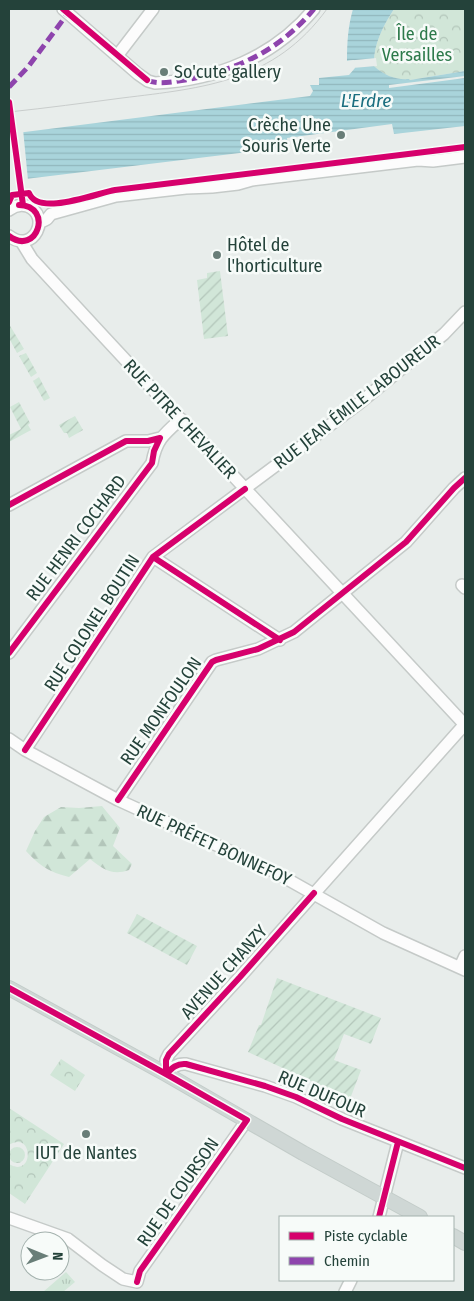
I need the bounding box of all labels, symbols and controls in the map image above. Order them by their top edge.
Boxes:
park label: Île de Versailles [382,23,453,66]
place label: So'cute gallery [174,61,281,83]
marker: So'cute gallery [158,66,170,78]
water label: L'Erdre [341,89,391,112]
place label: Crèche Une Souris Verte [242,114,331,157]
marker: Crèche Une Souris Verte [335,129,347,141]
place label: Hôtel de l'horticulture [227,234,323,277]
marker: Hôtel de l'horticulture [211,249,223,261]
street label: RUE JEAN ÉMILE LABOUREUR [269,329,445,474]
street label: RUE PITRE CHEVALIER [119,355,241,484]
street label: RUE HENRI COCHARD [22,471,130,605]
street label: RUE COLONEL BOUTIN [40,550,144,696]
street label: RUE MONFOULON [116,653,206,769]
street label: RUE PRÉFET BONNEFOY [133,799,295,891]
street label: AVENUE CHANZY [176,920,272,1024]
street label: RUE DUFOUR [275,1066,369,1122]
marker: IUT de Nantes [80,1128,92,1140]
street label: RUE DE COURSON [132,1133,224,1251]
place label: IUT de Nantes [35,1142,137,1164]
legend [279,1216,454,1281]
text: Piste cyclable [324,1227,408,1245]
north arrow [20,1231,70,1281]
text: N [49,1252,66,1261]
text: Chemin [324,1252,370,1270]

